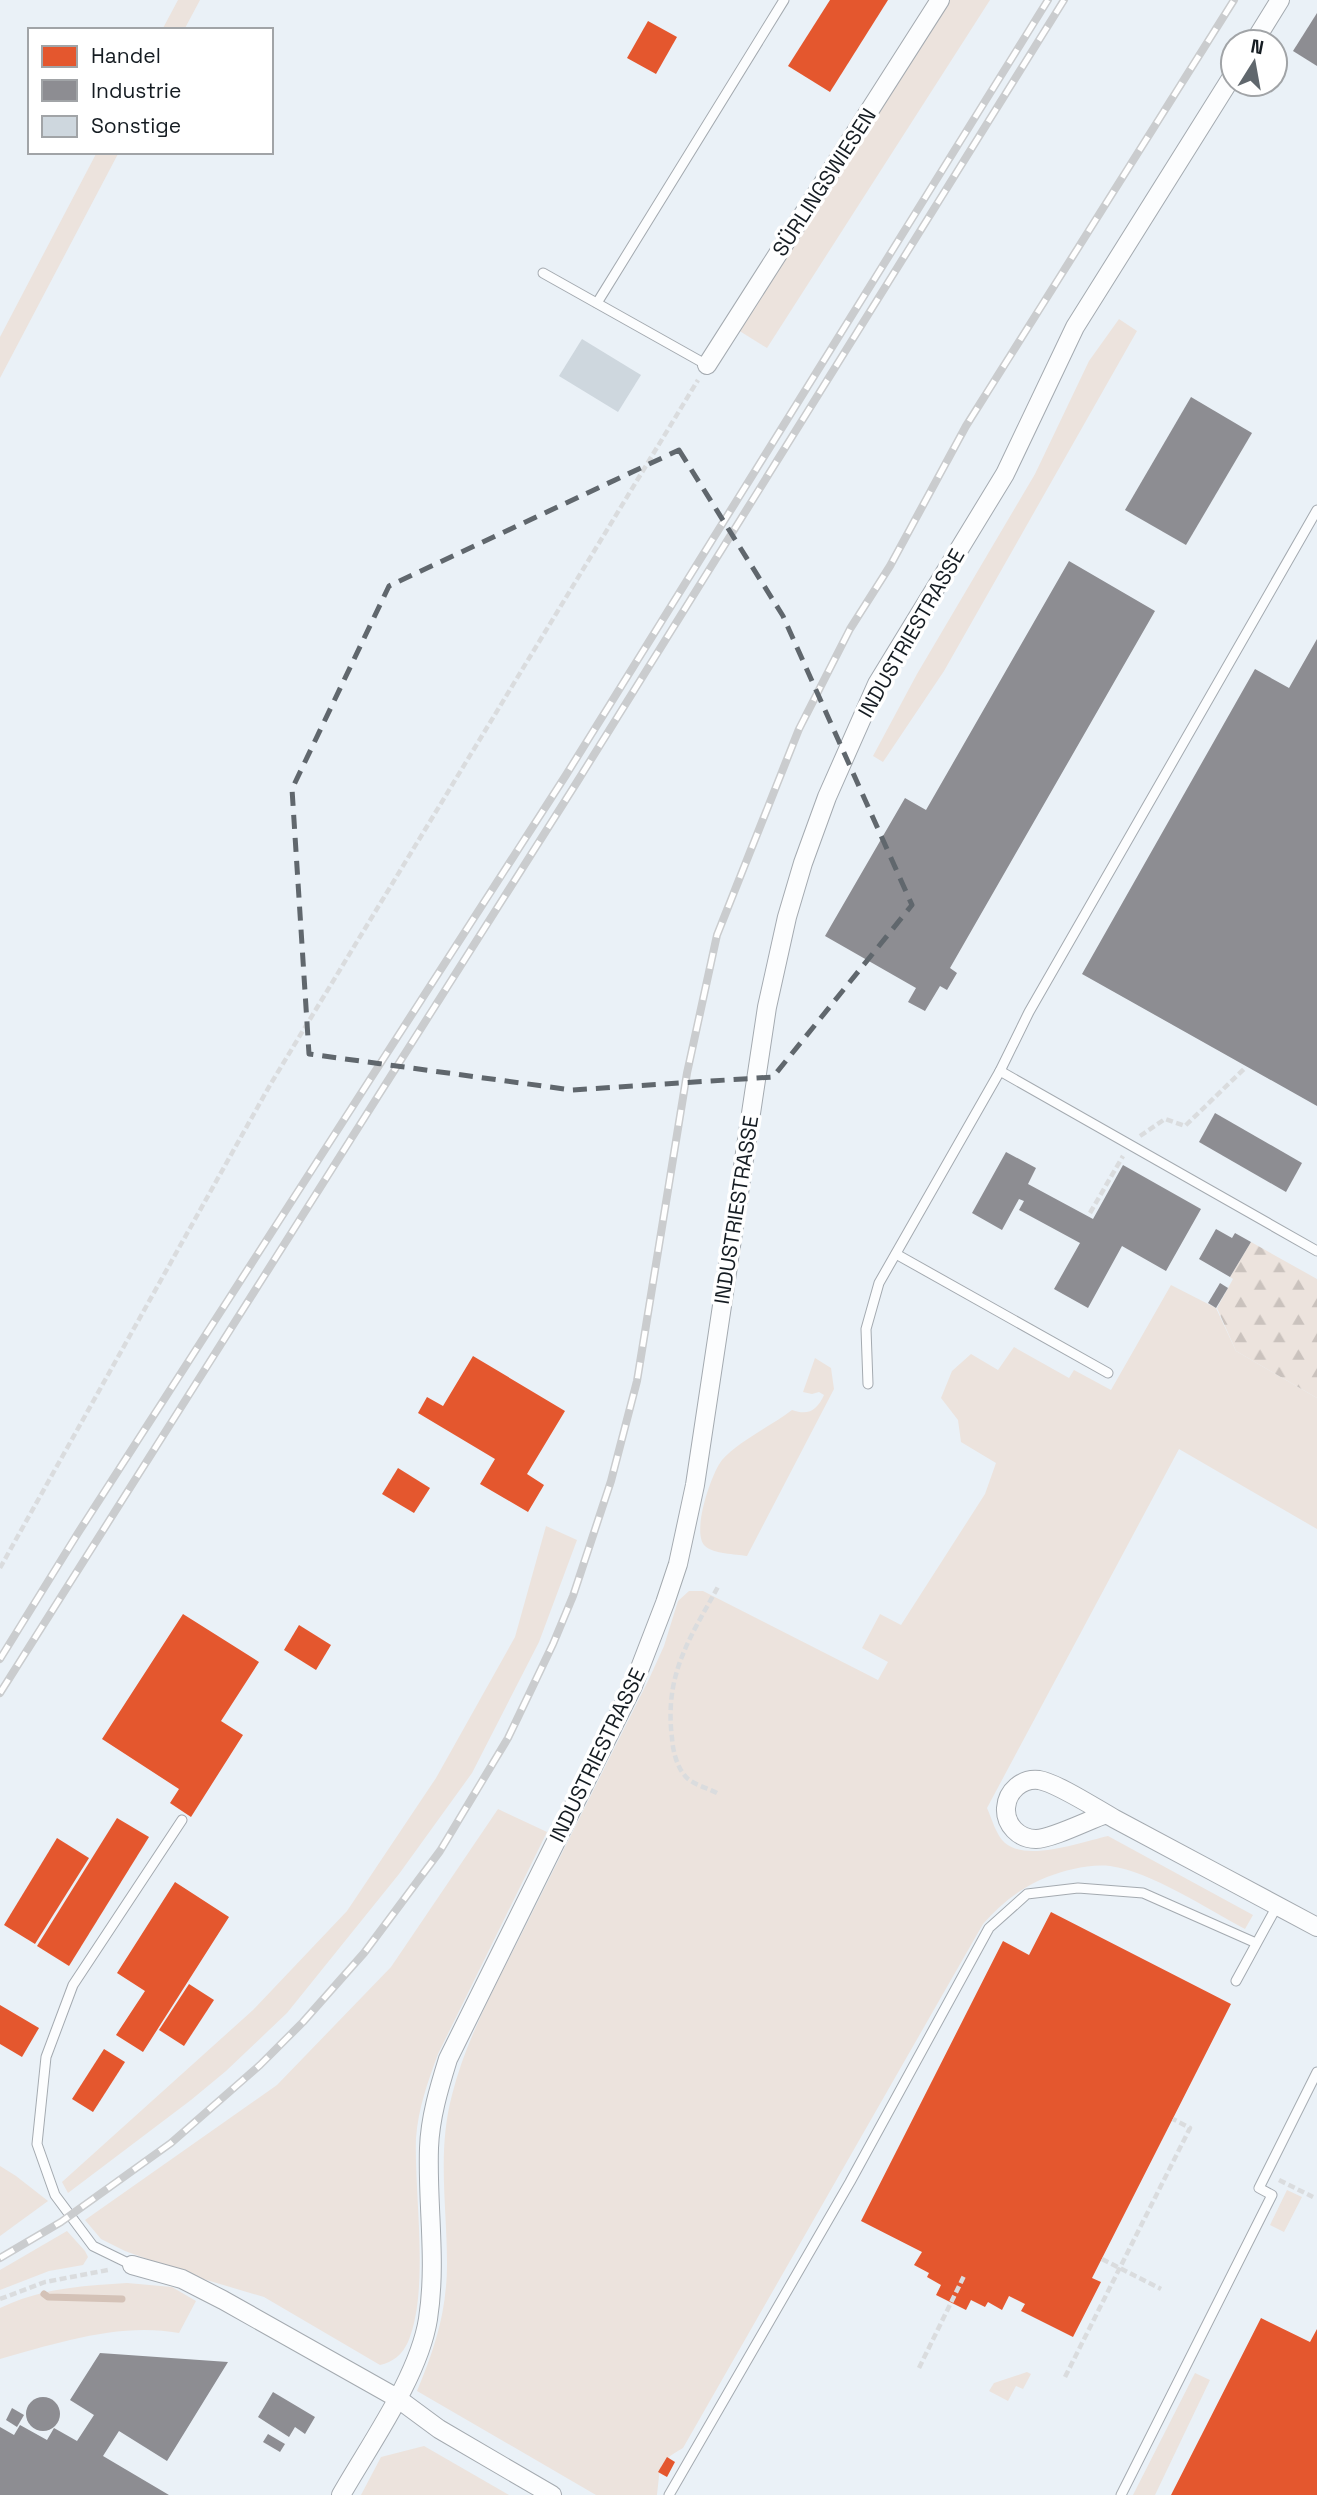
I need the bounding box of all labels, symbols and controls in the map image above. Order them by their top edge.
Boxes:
legend [28,28,273,154]
north arrow [1219,28,1289,98]
text: N [1249,33,1266,60]
text: Handel [91,42,161,69]
text: Industrie [91,77,181,104]
street label: SÜRLINGSWIESEN [766,103,882,261]
text: Sonstige [91,112,181,139]
street label: INDUSTRIESTRASSE [852,544,970,722]
street label: INDUSTRIESTRASSE [708,1114,764,1306]
street label: INDUSTRIESTRASSE [543,1664,651,1846]

